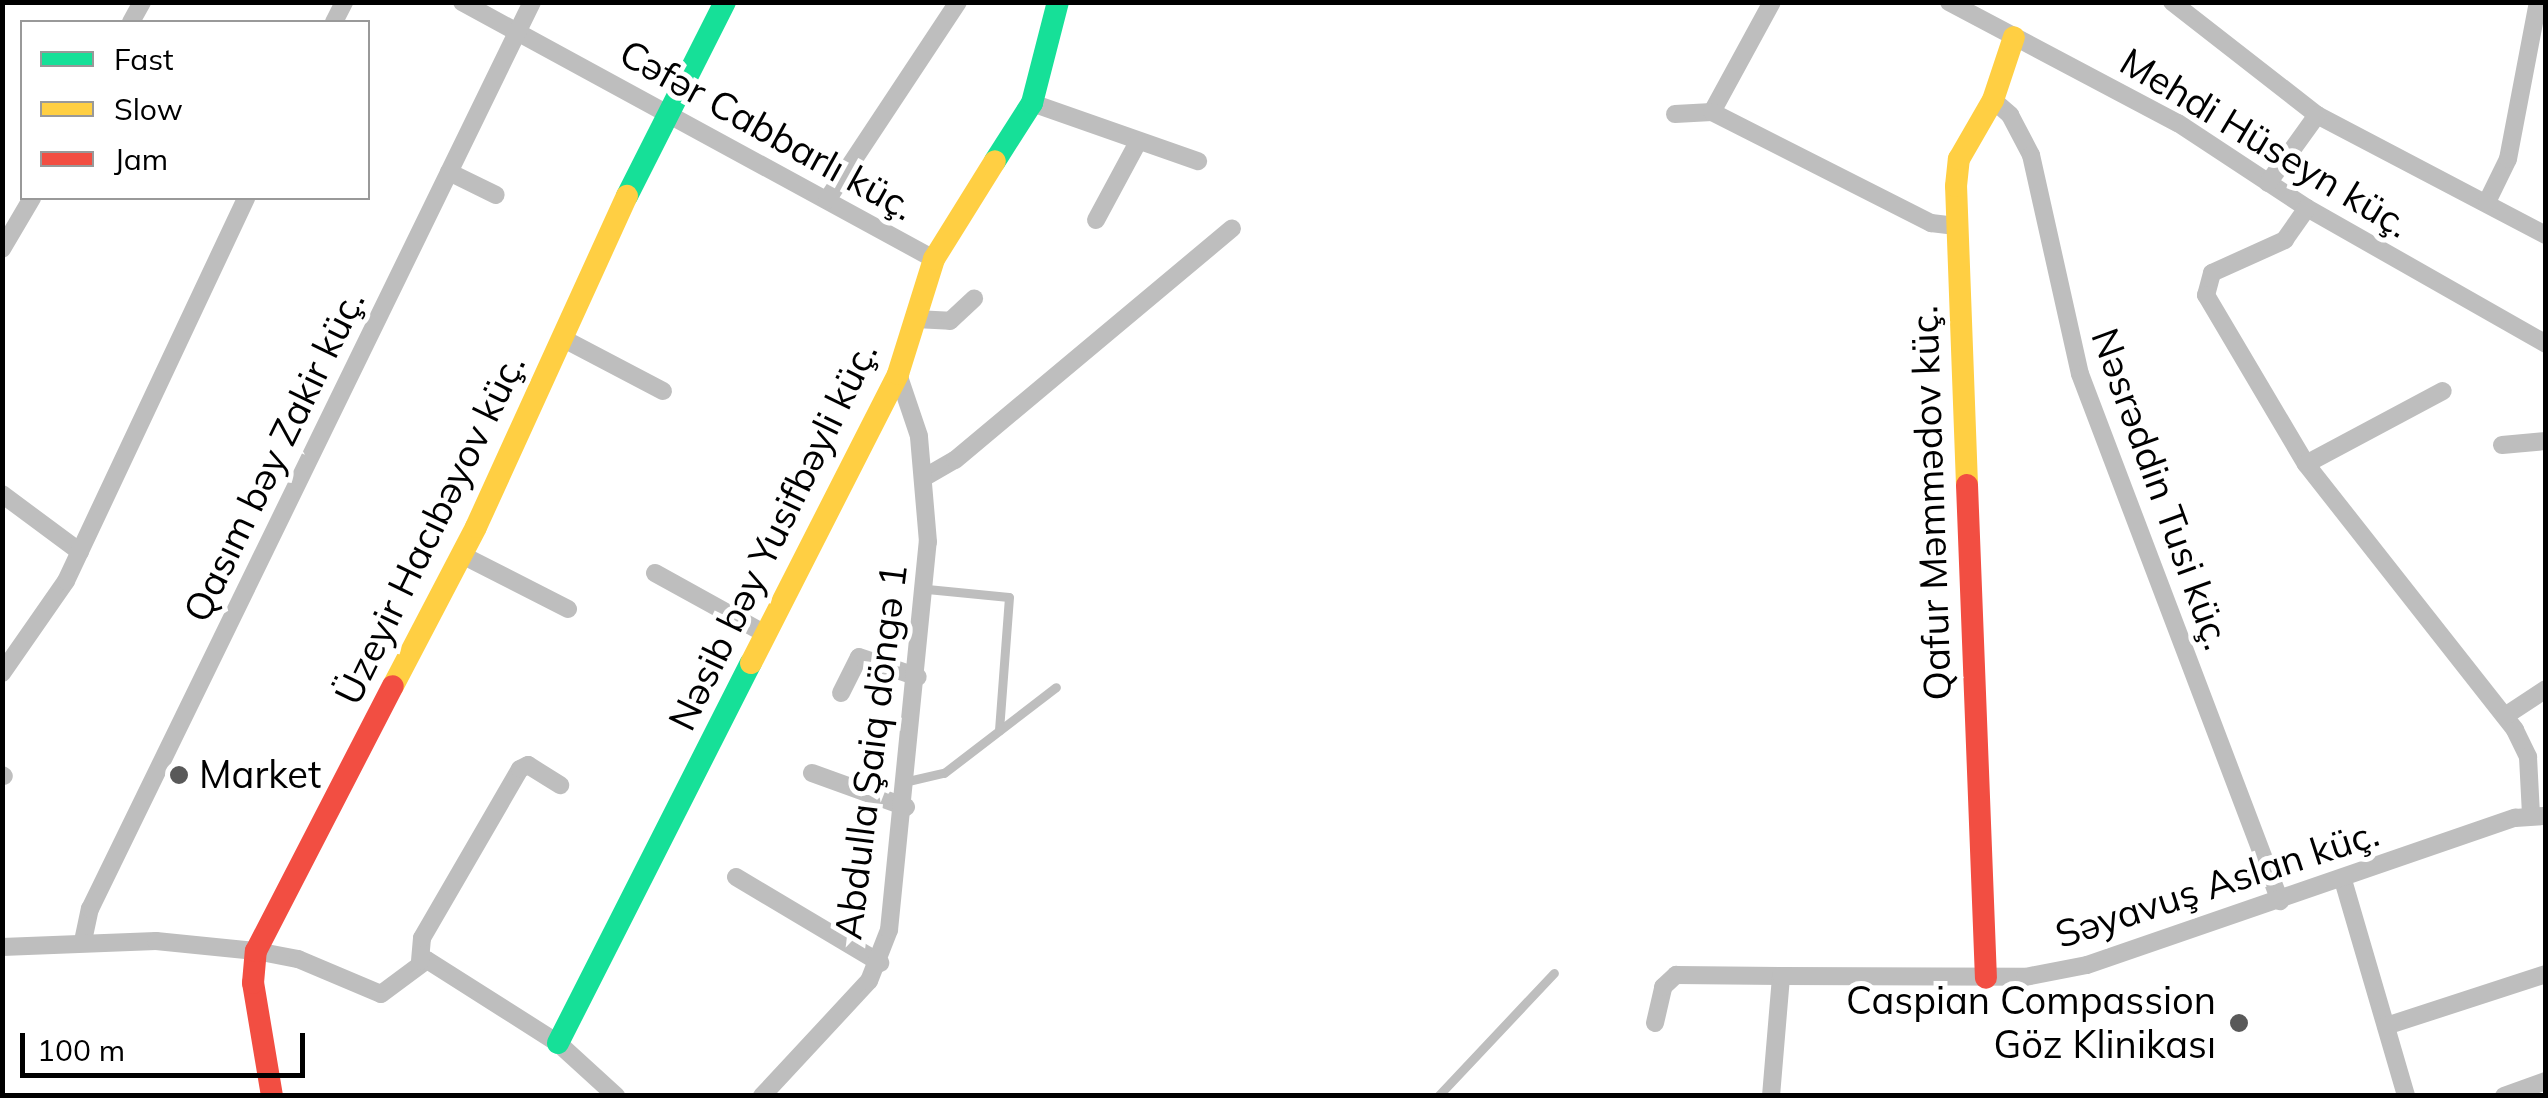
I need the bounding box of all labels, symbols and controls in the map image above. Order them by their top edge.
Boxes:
legend [20,20,370,200]
street label: Cəfər Cabbarlı küç. [612,30,922,230]
street label: Mehdi Hüseyn küç. [2112,39,2418,247]
text: Fast [114,40,174,78]
text: Slow [114,90,183,128]
text: Jam [114,140,168,178]
street label: Qasım bəy Zakir küç. [174,283,374,629]
street label: Qafur Məmmədov küç. [1901,305,1961,701]
street label: Nəsrəddin Tusi küç. [2082,322,2240,656]
street label: Nəsib bəy Yusifbəyli küç. [659,334,887,738]
street label: Üzeyir Hacıbəyov küç. [325,346,535,712]
street label: Abdulla Şaiq döngə 1 [825,562,917,942]
place label: Market [199,752,321,798]
marker: Market [168,764,190,786]
street label: Səyavuş Aslan küç. [2050,810,2384,958]
place label: Caspian Compassion Göz Klinikası [1846,978,2216,1068]
marker: Caspian Compassion Göz Klinikası [2226,1010,2252,1036]
scale bar [25,1013,310,1075]
text: 100 m [37,1031,125,1069]

